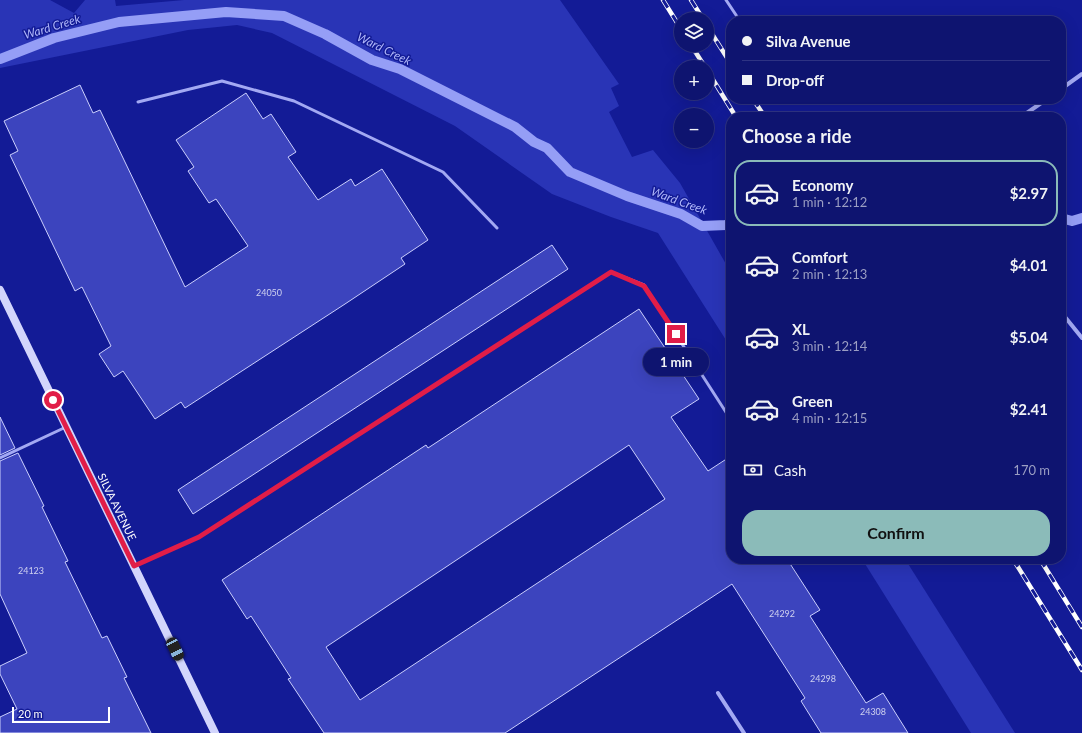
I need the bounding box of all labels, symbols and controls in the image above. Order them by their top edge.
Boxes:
water label: Ward Creek [22,11,82,42]
map controls [674,12,714,148]
button: layers [674,12,714,52]
water label: Ward Creek [355,29,414,68]
text: Silva Avenue [766,32,851,50]
button: + [674,60,714,100]
text: Drop-off [766,71,824,89]
button: − [674,108,714,148]
text: Choose a ride [742,125,851,147]
icon: car [744,175,780,211]
text: Economy [792,176,853,194]
water label: Ward Creek [649,183,709,218]
text: $2.97 [1010,184,1048,202]
text: 1 min · 12:12 [792,194,867,210]
icon: car [744,247,780,283]
text: Comfort [792,248,848,266]
text: $4.01 [1010,256,1048,274]
text: 2 min · 12:13 [792,266,867,282]
house number: 24050 [256,287,282,298]
icon: car [744,319,780,355]
text: XL [792,320,810,338]
route end [667,325,685,343]
text: $5.04 [1010,328,1048,346]
text: 3 min · 12:14 [792,338,867,354]
callout: 1 min [643,348,709,376]
text: 1 min [660,354,692,370]
route start [44,391,62,409]
icon: car [744,391,780,427]
text: Green [792,392,833,410]
text: $2.41 [1010,400,1048,418]
text: 4 min · 12:15 [792,410,867,426]
icon: cash [742,459,764,481]
text: Cash [774,461,806,479]
text: 170 m [1013,462,1050,478]
street label: SILVA AVENUE [95,471,139,543]
button: Confirm [742,510,1050,556]
house number: 24123 [18,565,44,576]
house number: 24292 [769,608,795,619]
car [164,636,186,662]
house number: 24298 [810,673,836,684]
scale bar [12,705,110,724]
house number: 24308 [860,706,886,717]
text: 20 m [18,707,43,720]

